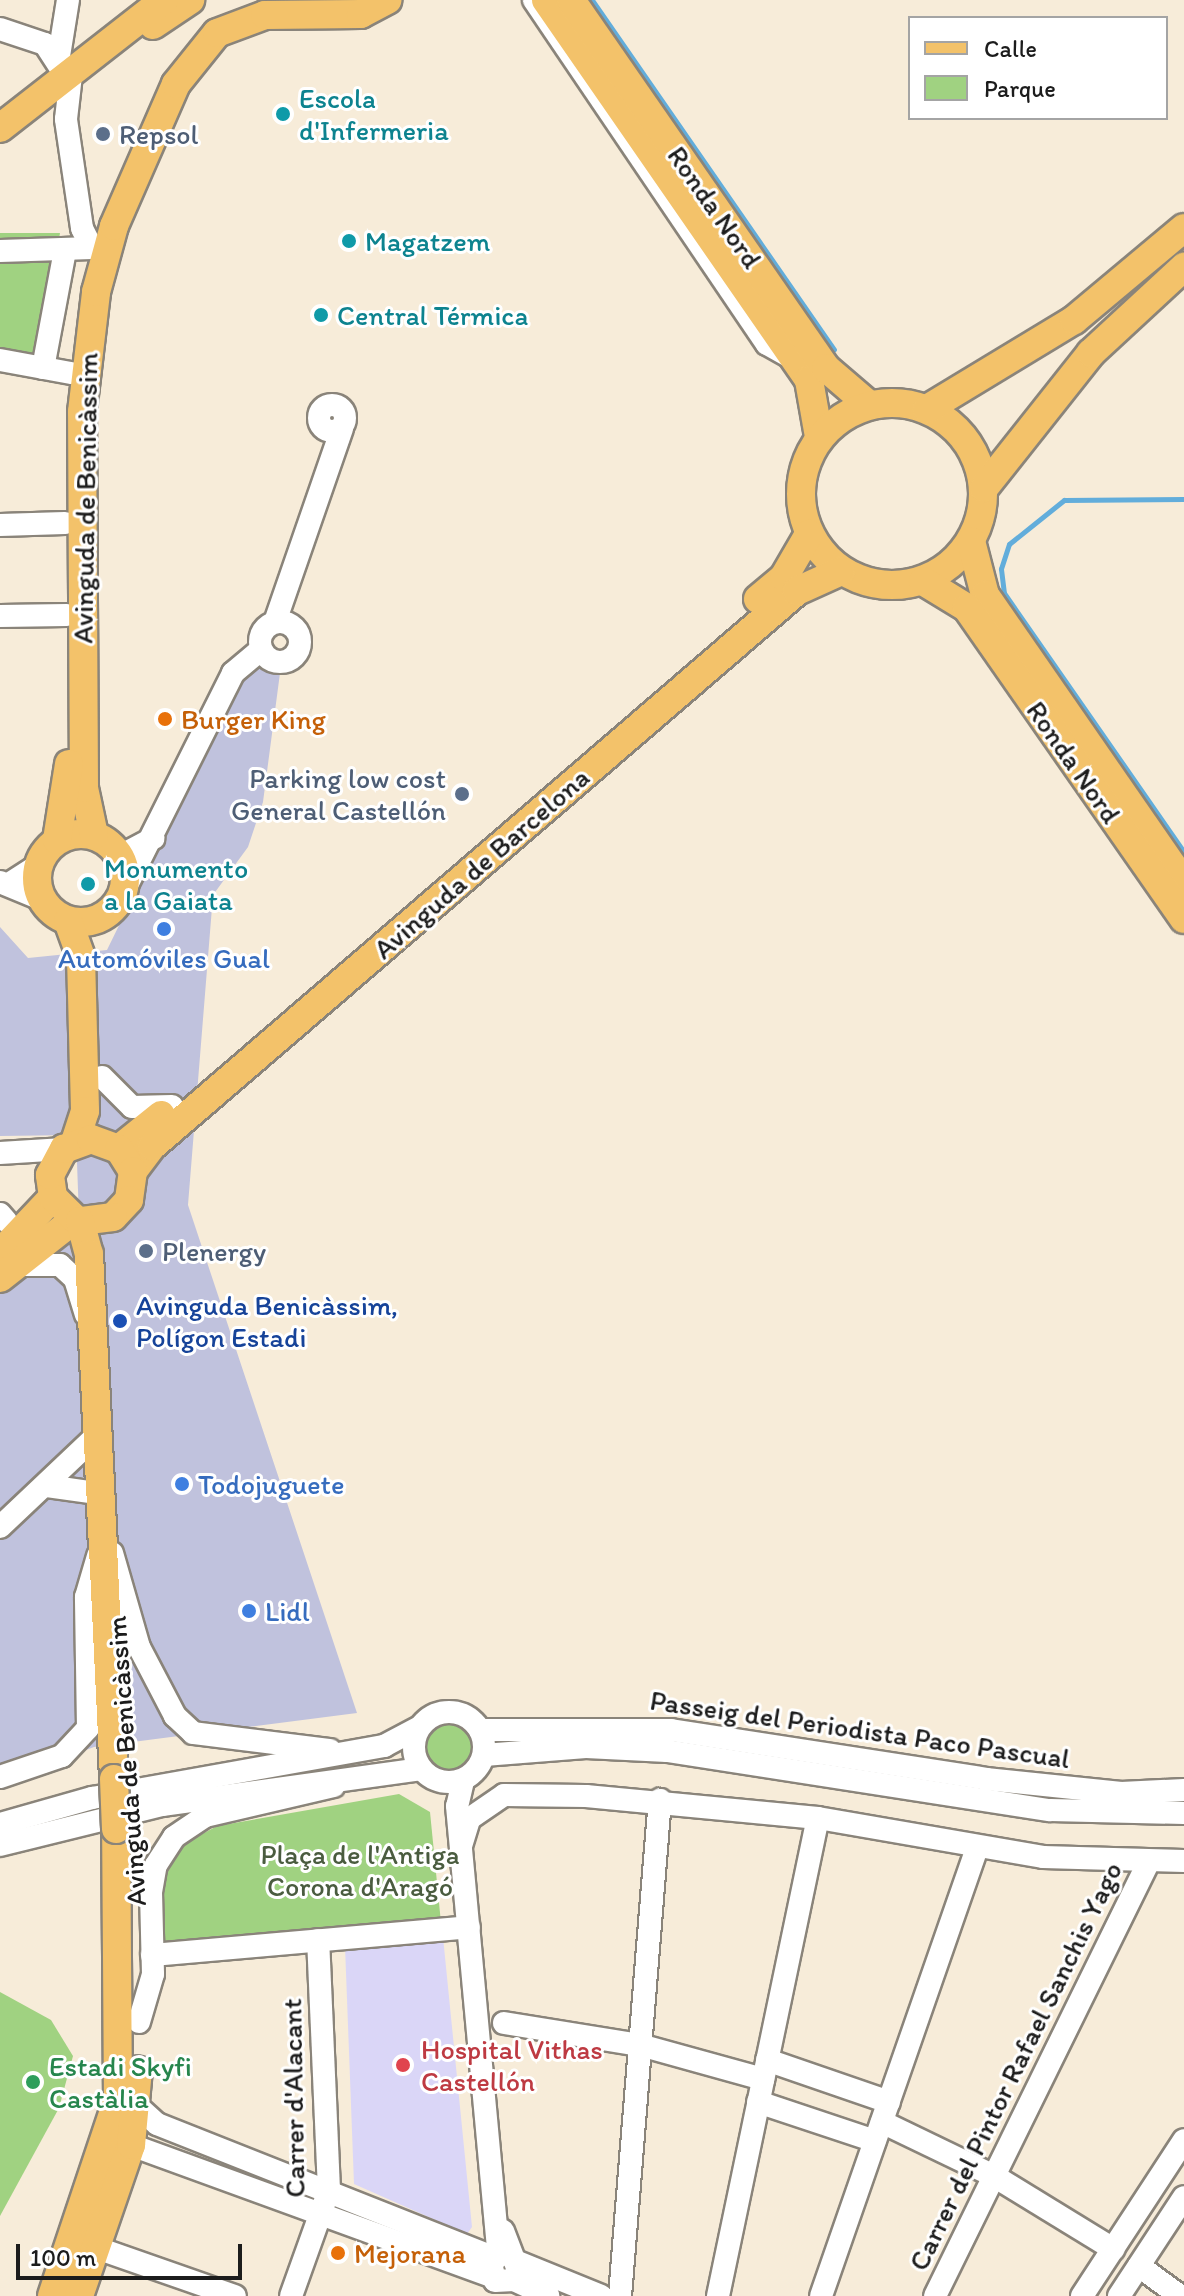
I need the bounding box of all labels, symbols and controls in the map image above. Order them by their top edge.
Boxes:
legend [908,16,1168,120]
text: Calle [984,34,1037,63]
text: Parque [984,74,1056,103]
place label: Escola d'Infermeria [299,81,449,147]
marker: Escola d'Infermeria [274,105,292,123]
place label: Repsol [119,117,199,151]
marker: Repsol [94,125,112,143]
street label: Ronda Nord [661,139,769,275]
place label: Magatzem [365,224,490,258]
marker: Magatzem [340,232,358,250]
place label: Central Térmica [337,298,528,332]
marker: Central Térmica [312,306,330,324]
street label: Avinguda de Benicàssim [66,353,104,643]
street label: Ronda Nord [1020,694,1128,830]
place label: Burger King [181,702,326,736]
marker: Burger King [156,710,174,728]
street label: Avinguda de Barcelona [366,760,596,966]
place label: Parking low cost General Castellón [231,761,446,827]
marker: Parking low cost General Castellón [453,785,471,803]
place label: Monumento a la Gaiata [104,851,248,917]
marker: Monumento a la Gaiata [79,875,97,893]
marker: Automóviles Gual [155,920,173,938]
place label: Automóviles Gual [58,941,270,975]
place label: Plenergy [162,1234,266,1268]
marker: Plenergy [137,1242,155,1260]
place label: Avinguda Benicàssim, Polígon Estadi [136,1288,398,1354]
marker: Avinguda Benicàssim, Polígon Estadi [111,1312,129,1330]
place label: Todojuguete [198,1467,345,1501]
marker: Todojuguete [173,1475,191,1493]
place label: Lidl [265,1594,310,1628]
marker: Lidl [240,1602,258,1620]
street label: Avinguda de Benicàssim [99,1615,153,1907]
street label: Passeig del Periodista Paco Pascual [649,1683,1071,1775]
park label: Plaça de l'Antiga Corona d'Aragó [261,1837,459,1903]
street label: Carrer del Pintor Rafael Sanchis Yago [901,1857,1129,2275]
street label: Carrer d'Alacant [274,1998,312,2198]
place label: Hospital Vithas Castellón [421,2032,602,2098]
place label: Estadi Skyfi Castàlia [49,2049,192,2115]
marker: Hospital Vithas Castellón [392,2054,414,2076]
marker: Estadi Skyfi Castàlia [24,2073,42,2091]
scale bar [20,2228,246,2278]
place label: Mejorana [354,2236,466,2270]
text: 100 m [30,2243,96,2272]
marker: Mejorana [329,2244,347,2262]

